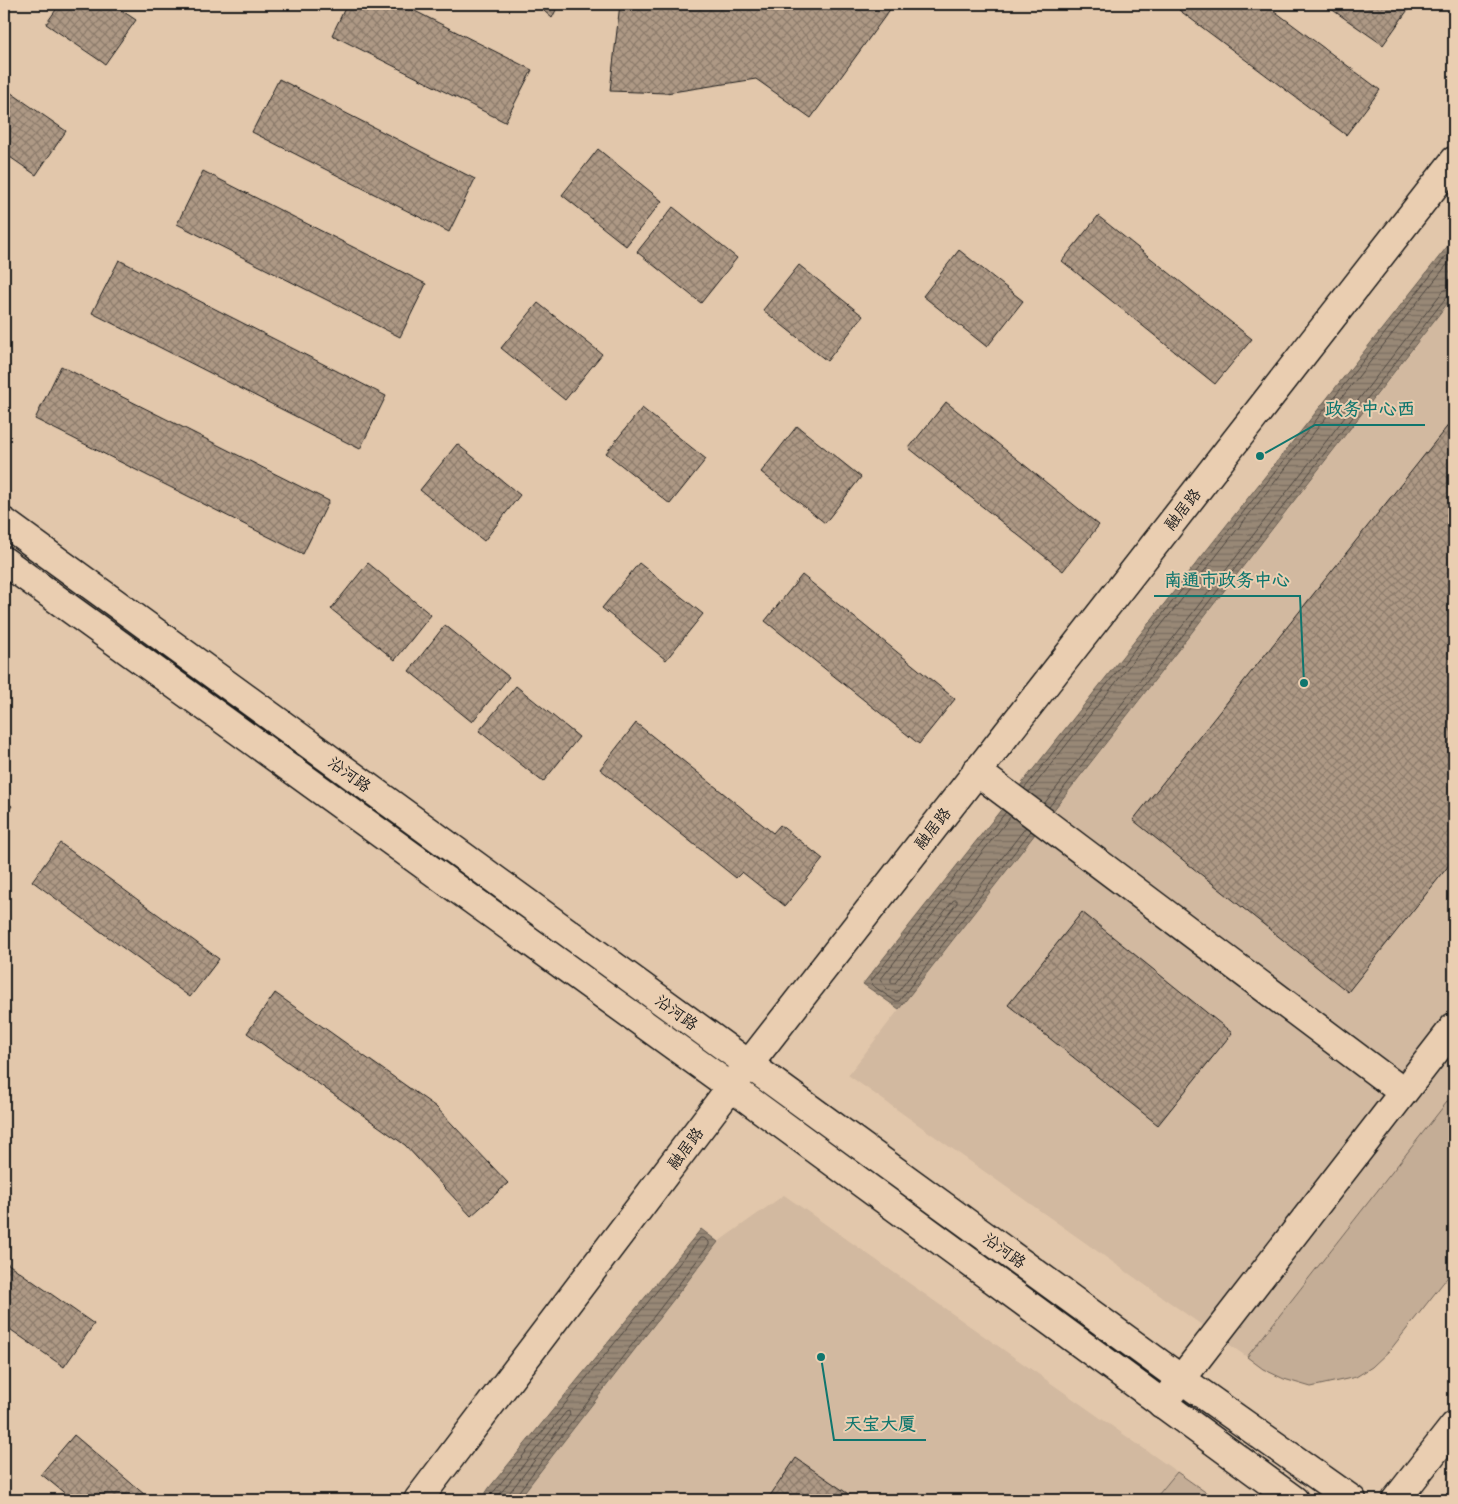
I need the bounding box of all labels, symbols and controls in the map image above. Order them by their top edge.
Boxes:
callout: 政务中心西 [1315,392,1425,425]
text: 政务中心西 [1325,399,1415,420]
street label: 融居路 [1161,485,1205,534]
callout: 南通市政务中心 [1154,563,1300,596]
text: 南通市政务中心 [1164,570,1290,591]
street label: 沿河路 [325,753,374,796]
street label: 融居路 [911,804,955,853]
street label: 沿河路 [652,991,701,1034]
street label: 融居路 [664,1124,707,1173]
street label: 沿河路 [980,1229,1029,1272]
callout: 天宝大厦 [834,1407,926,1440]
text: 天宝大厦 [844,1414,916,1435]

